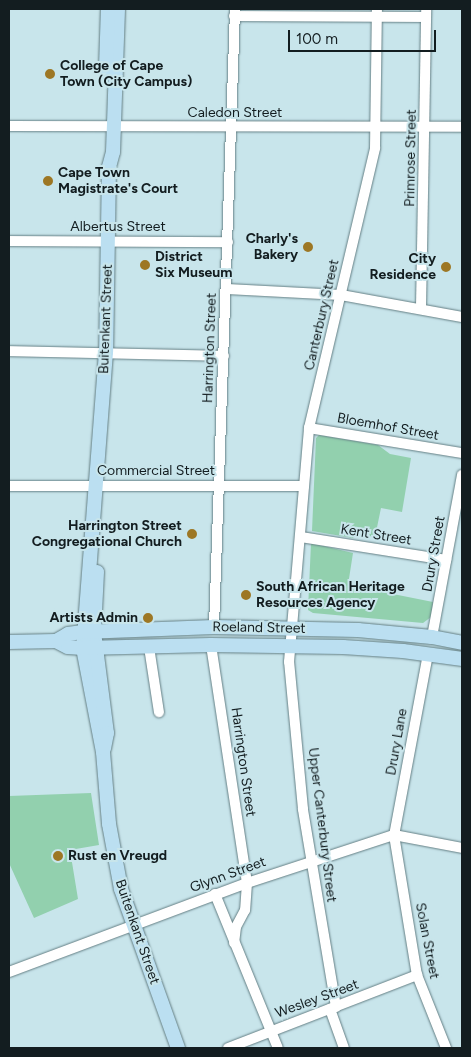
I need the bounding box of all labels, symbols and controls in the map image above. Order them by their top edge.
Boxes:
scale bar [291,20,438,52]
text: 100 m [296,30,338,48]
place label: College of Cape Town (City Campus) [60,58,192,90]
marker: College of Cape Town (City Campus) [44,68,56,80]
street label: Caledon Street [188,105,282,121]
street label: Primrose Street [402,109,420,207]
place label: Cape Town Magistrate's Court [58,165,178,198]
marker: Cape Town Magistrate's Court [42,175,54,187]
street label: Albertus Street [70,219,166,235]
place label: Charly's Bakery [246,231,298,264]
marker: Charly's Bakery [302,241,314,253]
place label: District Six Museum [155,249,232,282]
place label: City Residence [370,251,436,284]
street label: Canterbury Street [301,258,343,372]
marker: District Six Museum [139,259,151,271]
marker: City Residence [440,261,452,273]
street label: Buitenkant Street [96,264,116,374]
street label: Harrington Street [200,293,220,403]
street label: Bloemhof Street [336,410,440,444]
street label: Commercial Street [97,463,215,479]
street label: Drury Street [419,515,449,593]
place label: Harrington Street Congregational Church [32,518,182,550]
street label: Kent Street [339,521,413,549]
marker: Harrington Street Congregational Church [186,528,198,540]
place label: South African Heritage Resources Agency [256,579,405,612]
marker: South African Heritage Resources Agency [240,589,252,601]
place label: Artists Admin [49,610,138,626]
marker: Artists Admin [142,612,154,624]
street label: Roeland Street [212,619,306,637]
street label: Harrington Street [227,706,259,818]
street label: Drury Lane [383,707,411,777]
street label: Upper Canterbury Street [304,747,340,903]
place label: Rust en Vreugd [68,848,167,864]
marker: Rust en Vreugd [52,850,64,862]
street label: Glynn Street [188,854,268,896]
street label: Buitenkant Street [111,877,163,987]
street label: Solan Street [411,901,443,981]
street label: Wesley Street [273,976,361,1022]

